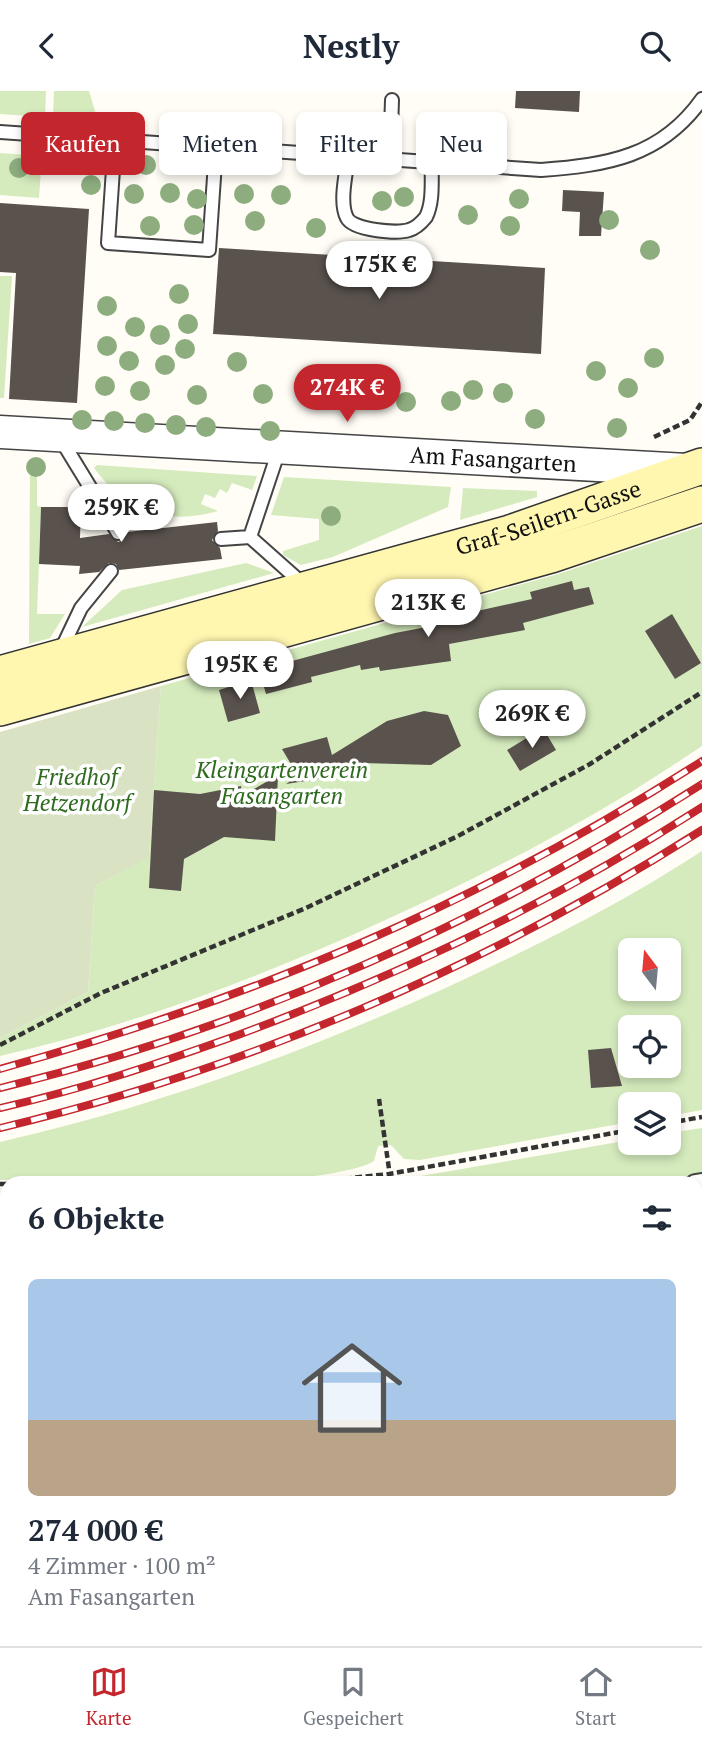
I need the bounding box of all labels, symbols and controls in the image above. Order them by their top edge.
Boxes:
text: Nestly [303,25,399,67]
icon: back [28,27,66,65]
icon: search [636,27,674,65]
chip: Kaufen [21,112,145,175]
chip: Mieten [159,112,282,175]
chip: Filter [296,112,402,175]
chip: Neu [416,112,507,175]
pin: 175K € [322,241,436,301]
text: 175K € [342,248,416,279]
pin: 274K € [290,365,404,424]
text: 274K € [310,371,384,402]
street label: Am Fasangarten [409,439,578,479]
street label: Graf-Seilern-Gasse [452,473,645,562]
pin: 259K € [64,484,178,544]
text: 259K € [84,491,158,522]
pin: 213K € [371,580,485,639]
text: 213K € [391,586,465,617]
pin: 195K € [183,641,297,701]
text: 195K € [203,648,277,679]
pin: 269K € [475,691,589,750]
text: 269K € [495,697,569,728]
park label: Kleingartenverein Fasangarten [195,754,368,811]
park label: Friedhof Hetzendorf [22,761,135,818]
north arrow [618,938,681,1001]
map controls [618,938,681,1155]
button: locate [618,1015,681,1078]
button: layers [618,1092,681,1155]
text: 6 Objekte [28,1198,165,1238]
icon: filters [638,1199,676,1237]
icon: home [289,1325,415,1451]
text: 274 000 € [28,1510,163,1550]
text: 4 Zimmer · 100 m² [28,1550,216,1581]
text: Am Fasangarten [28,1581,195,1612]
tab: Karte [86,1663,131,1730]
tab: Gespeichert [303,1663,404,1730]
tab: Start [575,1663,616,1730]

